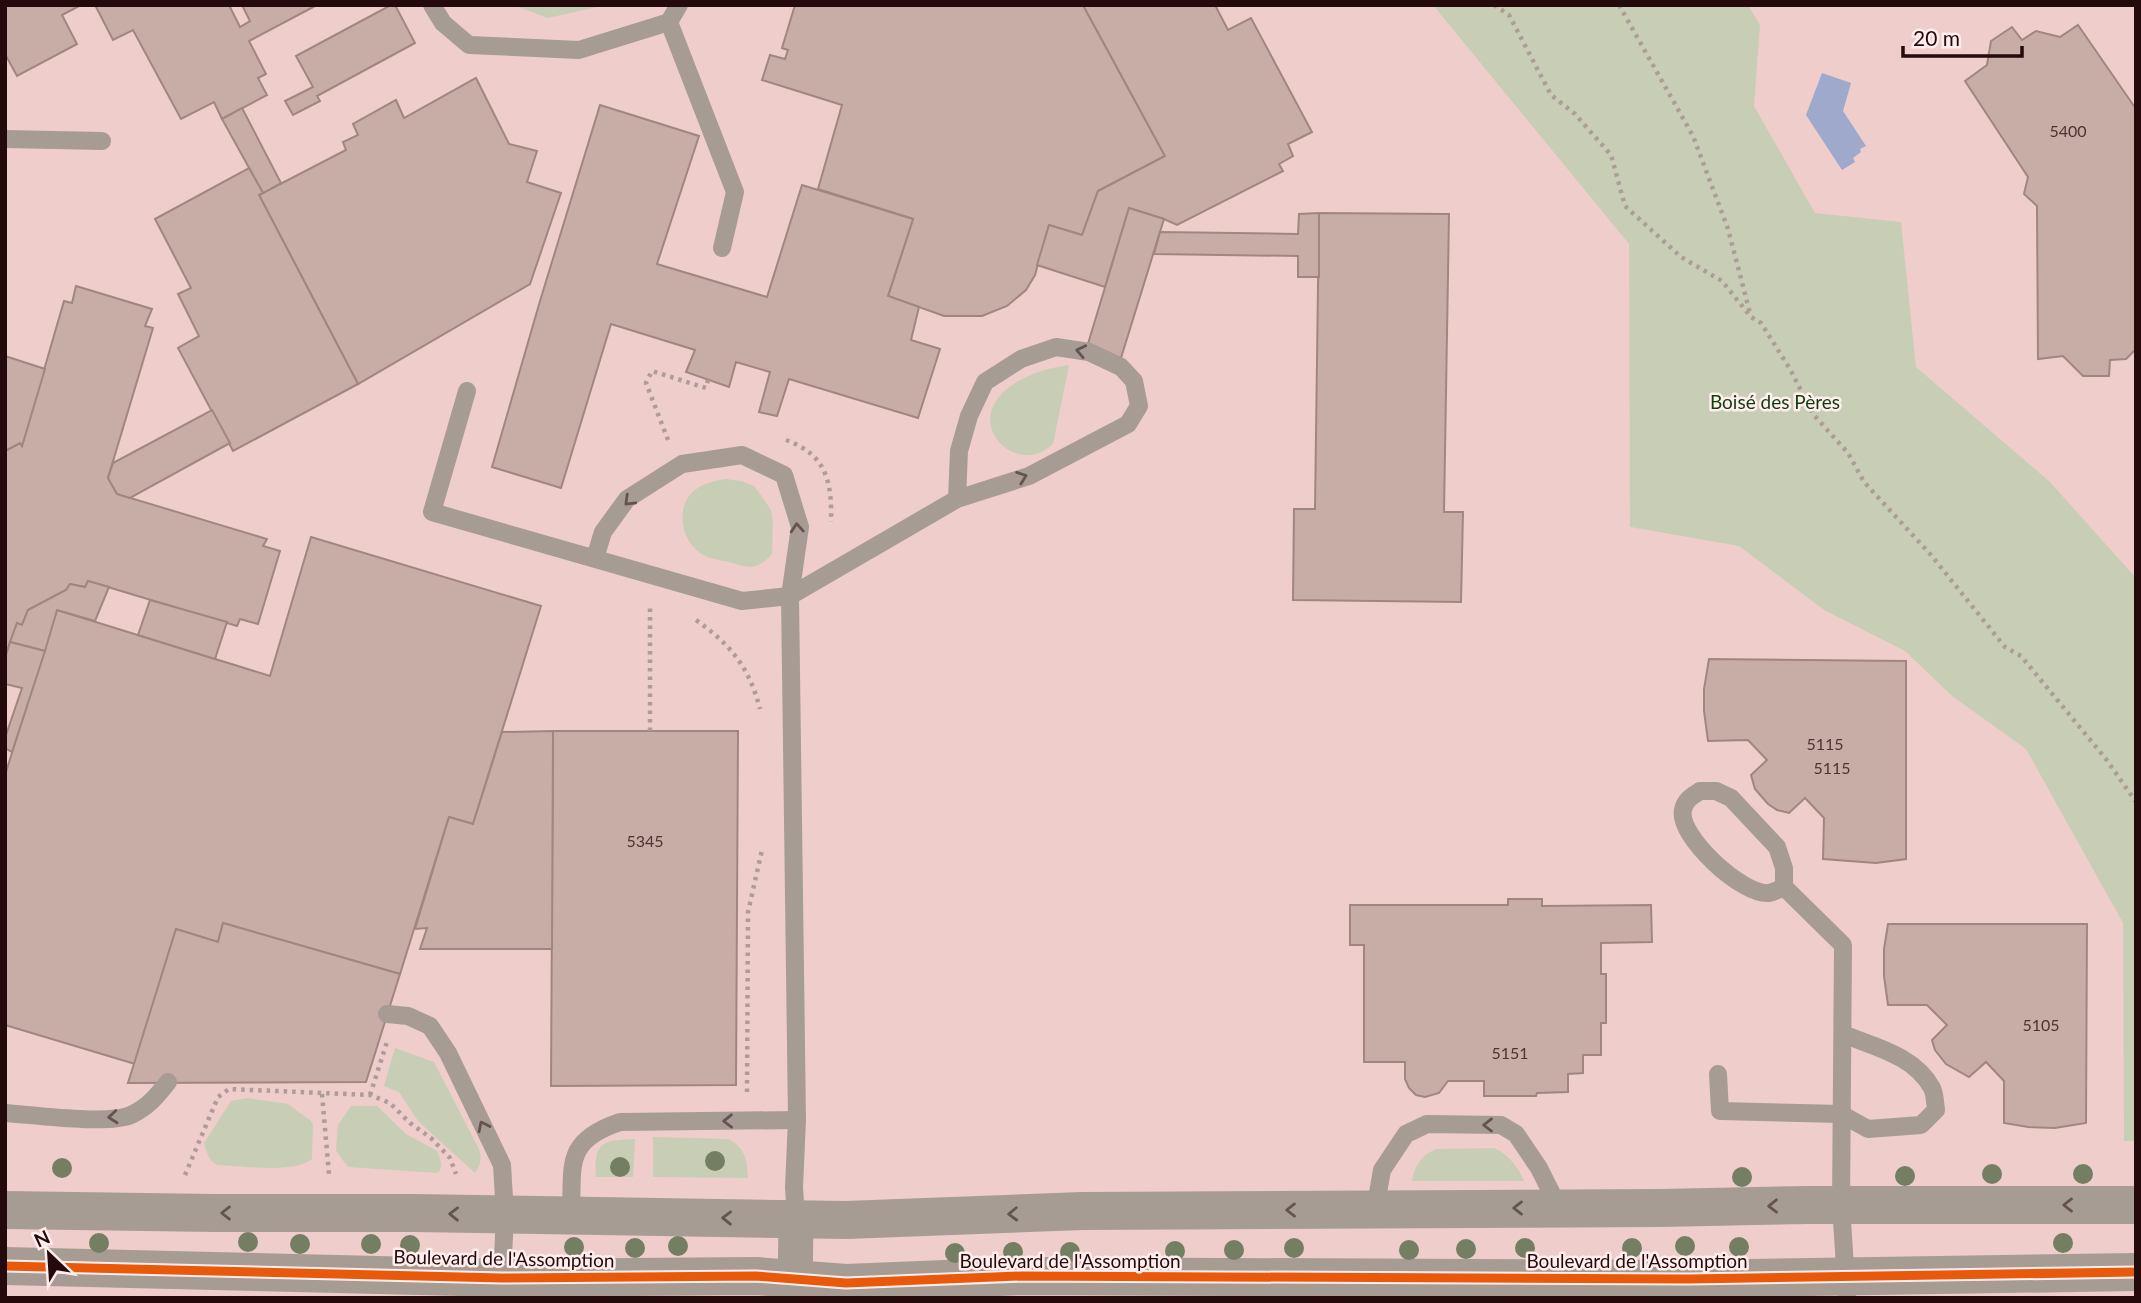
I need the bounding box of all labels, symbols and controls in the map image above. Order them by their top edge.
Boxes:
scale bar [1903,14,2022,58]
text: 20 m [1913,25,1960,50]
house number: 5400 [2049,121,2087,140]
one-way arrow [1075,345,1087,360]
park label: Boisé des Pères [1710,390,1840,413]
one-way arrow [1015,472,1027,486]
one-way arrow [624,493,637,505]
one-way arrow [790,522,805,533]
house number: 5115 [1806,734,1844,753]
house number: 5115 [1813,758,1851,777]
house number: 5345 [626,831,664,850]
house number: 5105 [2022,1015,2060,1034]
house number: 5151 [1491,1043,1529,1062]
one-way arrow [107,1109,118,1124]
one-way arrow [723,1113,734,1128]
one-way arrow [1482,1117,1493,1132]
one-way arrow [477,1121,491,1134]
one-way arrow [2062,1197,2072,1213]
one-way arrow [1767,1198,1778,1214]
one-way arrow [1512,1201,1523,1216]
one-way arrow [1285,1202,1296,1217]
one-way arrow [221,1205,231,1221]
one-way arrow [448,1206,459,1222]
one-way arrow [1008,1206,1019,1221]
one-way arrow [722,1211,733,1226]
north arrow [14,1219,84,1289]
text: N [30,1225,53,1252]
street label: Boulevard de l'Assomption [393,1245,615,1271]
street label: Boulevard de l'Assomption [959,1249,1181,1272]
street label: Boulevard de l'Assomption [1526,1249,1748,1272]

